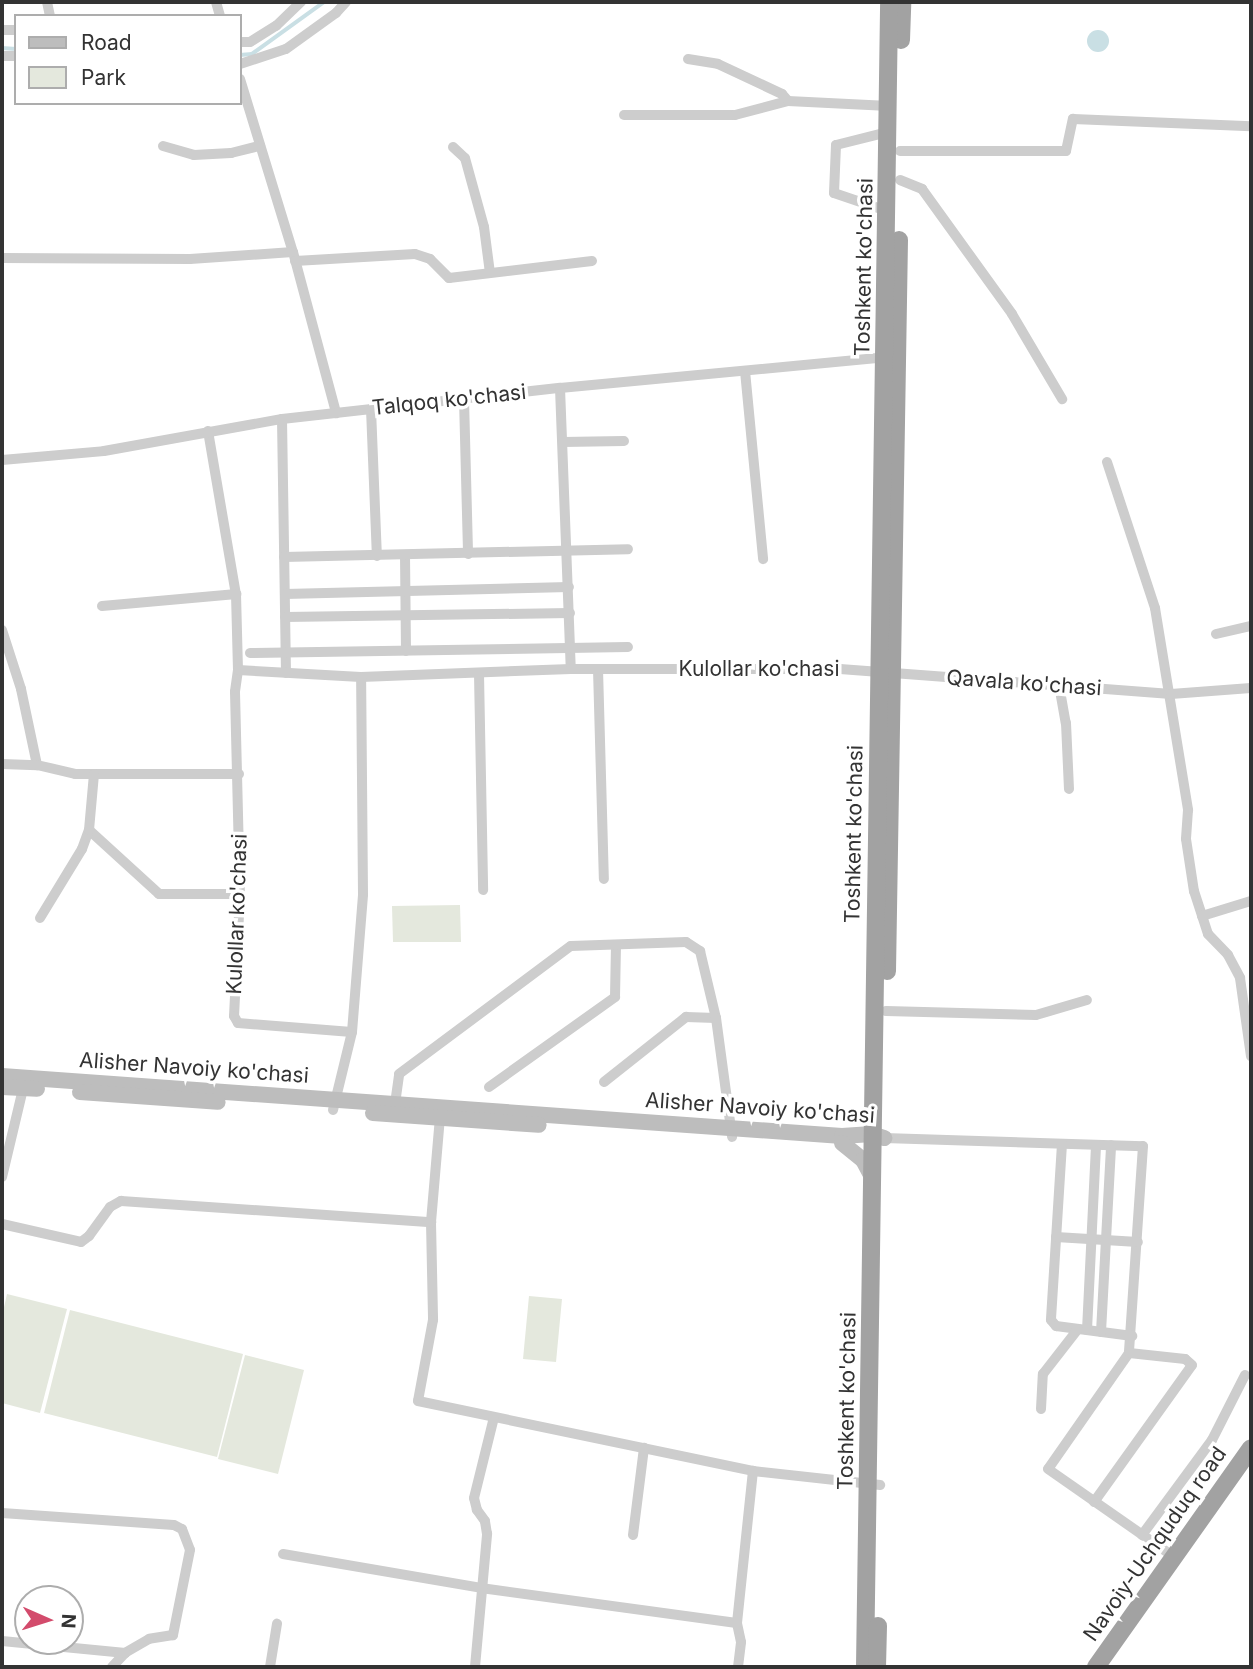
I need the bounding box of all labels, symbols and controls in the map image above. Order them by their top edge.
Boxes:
legend [14,14,242,105]
text: Road [81,30,132,55]
text: Park [81,65,126,90]
street label: Toshkent ko'chasi [850,178,878,356]
street label: Talqoq ko'chasi [371,379,527,421]
street label: Kulollar ko'chasi [679,656,839,682]
street label: Qavala ko'chasi [946,665,1102,701]
street label: Toshkent ko'chasi [840,745,868,923]
street label: Kulollar ko'chasi [222,833,252,995]
street label: Alisher Navoiy ko'chasi [78,1047,310,1089]
street label: Alisher Navoiy ko'chasi [644,1087,876,1129]
street label: Toshkent ko'chasi [833,1312,861,1490]
street label: Navoiy-Uchquduq road [1078,1442,1232,1646]
north arrow [14,1585,84,1655]
text: N [57,1613,80,1629]

